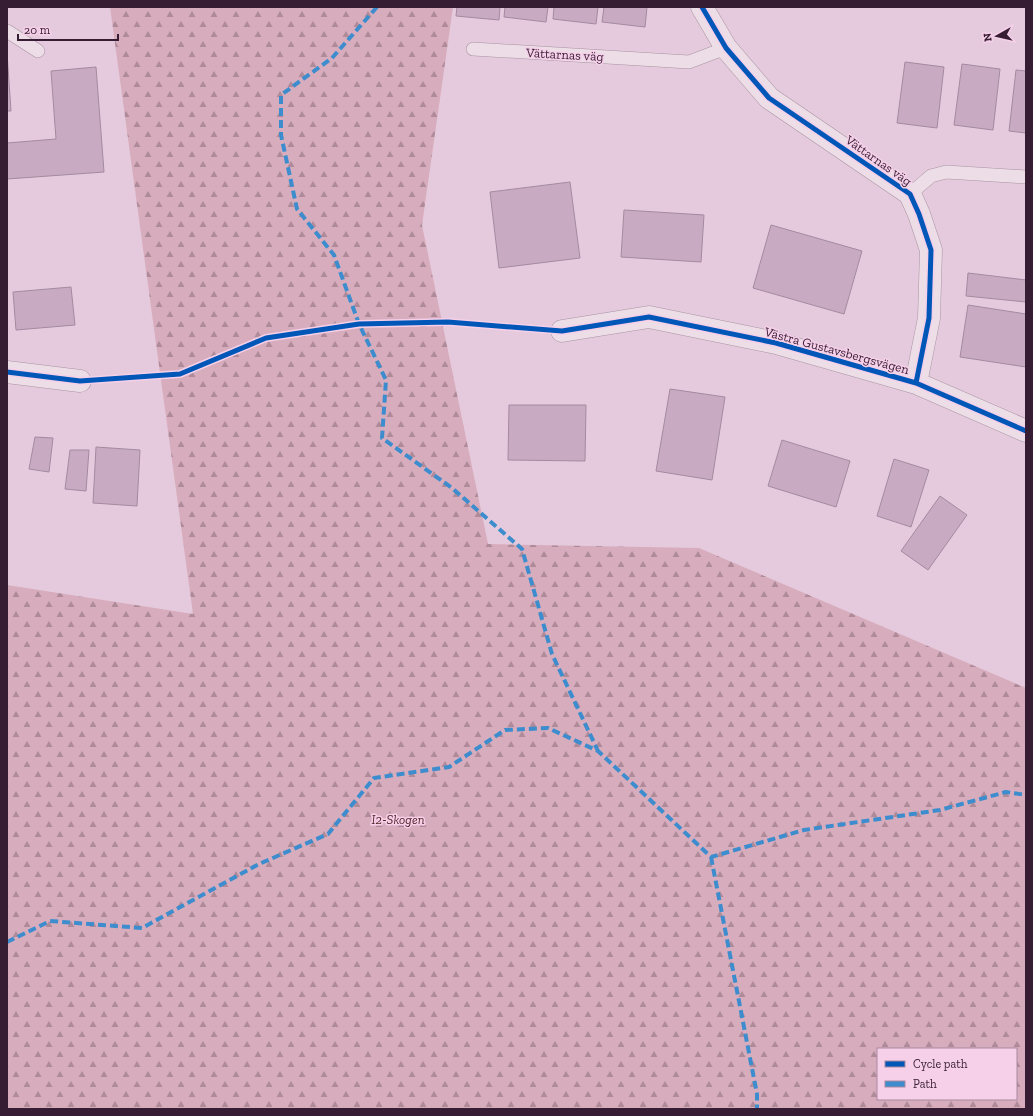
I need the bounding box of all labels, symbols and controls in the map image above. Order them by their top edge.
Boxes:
scale bar [18,16,118,42]
north arrow [977,16,1017,56]
text: 20 m [24,23,51,37]
text: N [980,32,995,42]
street label: Vättarnas väg [525,45,604,64]
street label: Vättarnas väg [842,132,915,189]
street label: Västra Gustavsbergsvägen [762,324,911,377]
park label: I2-Skogen [372,812,425,827]
legend [877,1048,1017,1100]
text: Cycle path [913,1057,968,1071]
text: Path [913,1077,937,1091]

